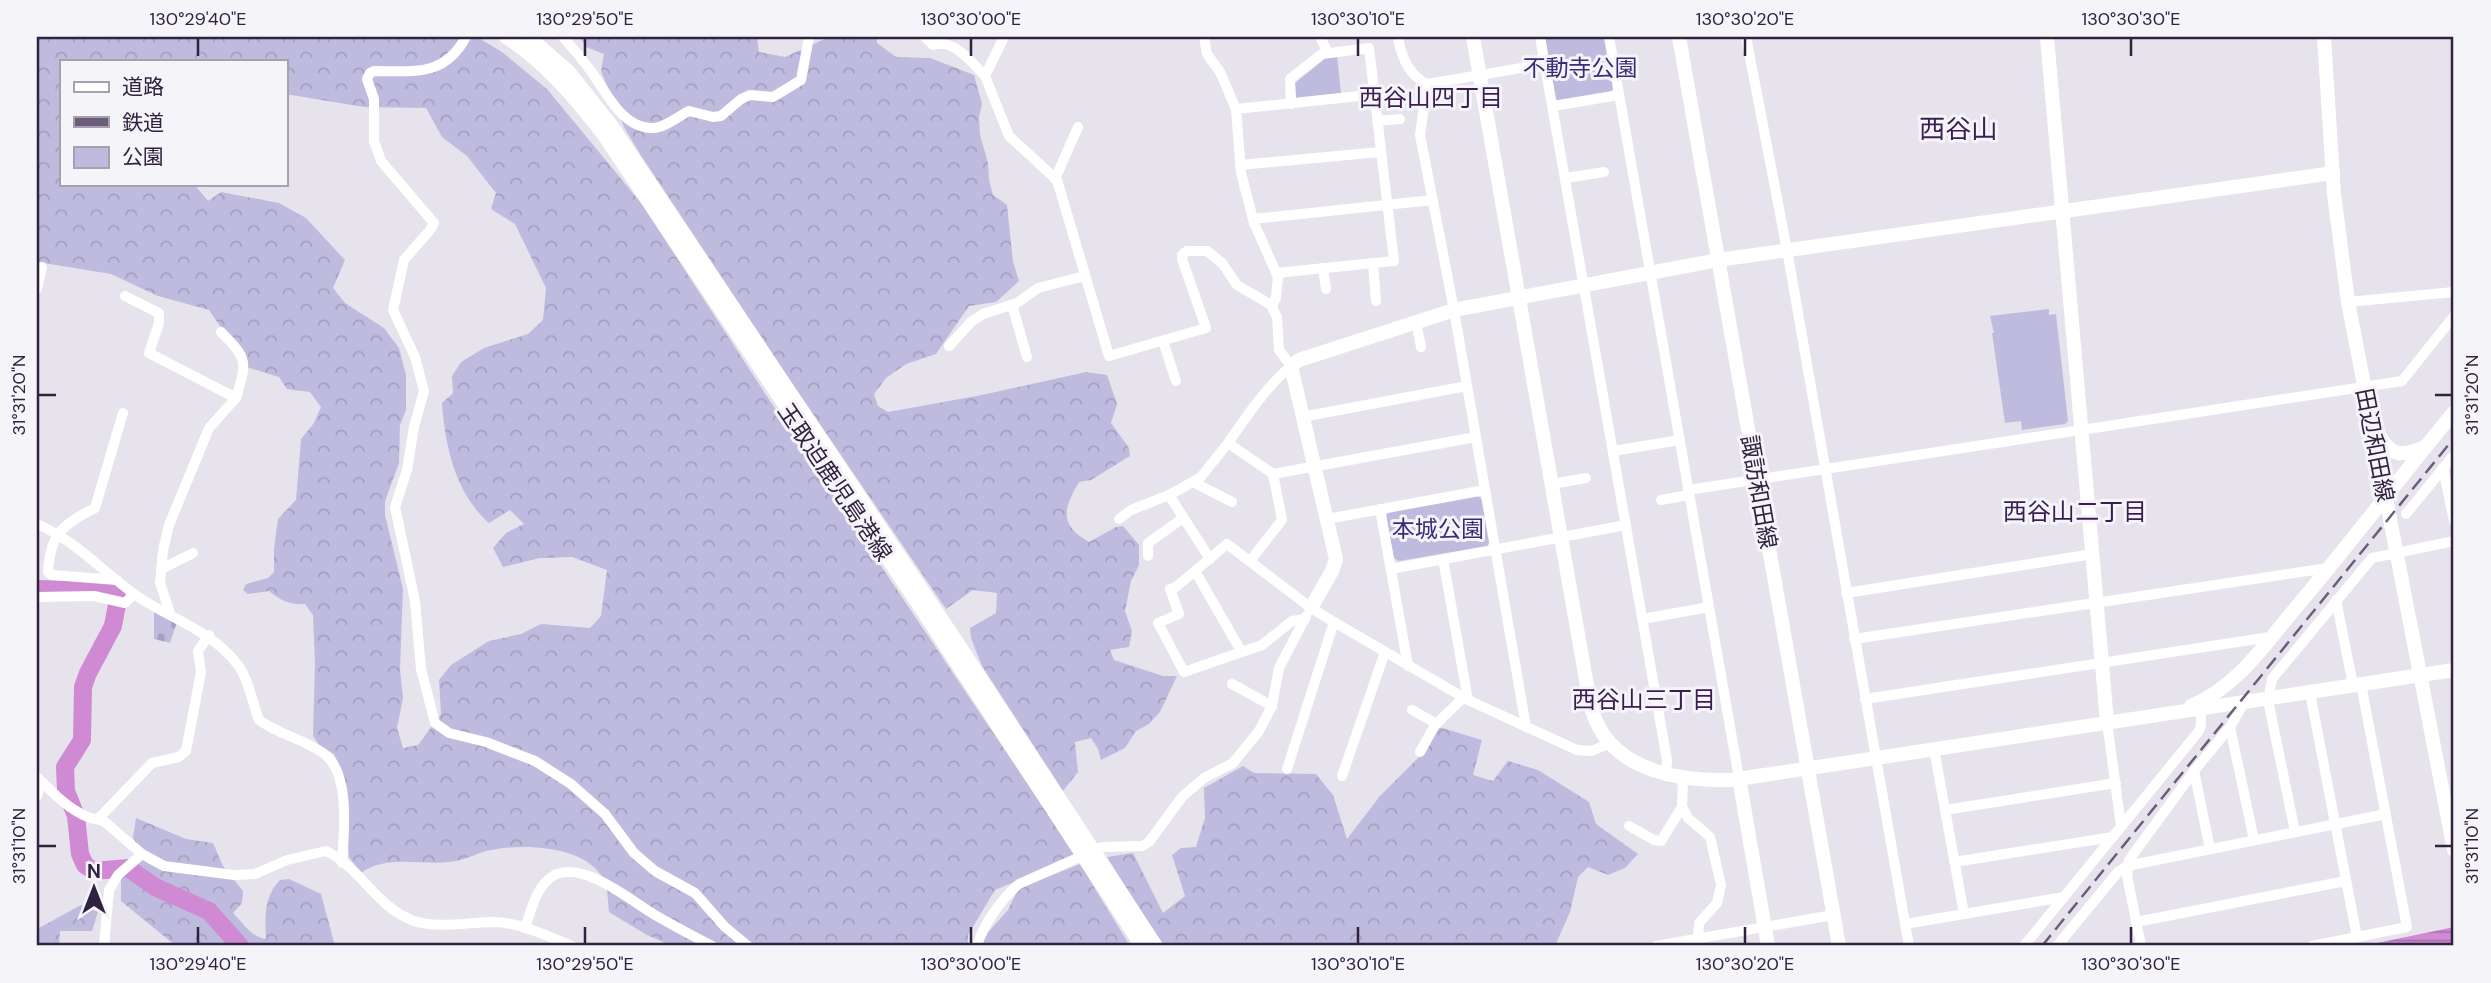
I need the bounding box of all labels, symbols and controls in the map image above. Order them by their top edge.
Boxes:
text: 130°29'40"E [150,7,246,31]
text: 130°29'50"E [536,7,634,31]
text: 130°30'00"E [921,7,1021,31]
text: 130°30'10"E [1311,7,1405,31]
text: 130°30'20"E [1696,7,1794,31]
text: 130°30'30"E [2082,7,2180,31]
park label: 不動寺公園 [1523,53,1638,83]
legend [60,60,287,186]
text: 道路 [122,73,164,101]
district label: 西谷山四丁目 [1359,82,1503,113]
text: 鉄道 [122,109,164,137]
district label: 西谷山 [1919,112,1997,146]
text: 公園 [122,143,164,171]
text: 31°31'20"N [7,354,31,436]
text: 31°31'20"N [2460,354,2484,436]
street label: 田辺和田線 [2349,386,2401,504]
street label: 玉取迫鹿児島港線 [771,397,899,567]
street label: 諏訪和田線 [1734,433,1784,551]
district label: 西谷山二丁目 [2003,496,2147,527]
park label: 本城公園 [1392,514,1484,544]
district label: 西谷山三丁目 [1572,684,1716,715]
text: 31°31'10"N [7,808,31,884]
text: 31°31'10"N [2460,808,2484,884]
north arrow [60,853,130,923]
text: N [87,859,101,884]
text: 130°29'40"E [150,952,246,976]
text: 130°29'50"E [536,952,634,976]
text: 130°30'00"E [921,952,1021,976]
text: 130°30'10"E [1311,952,1405,976]
text: 130°30'20"E [1696,952,1794,976]
text: 130°30'30"E [2082,952,2180,976]

